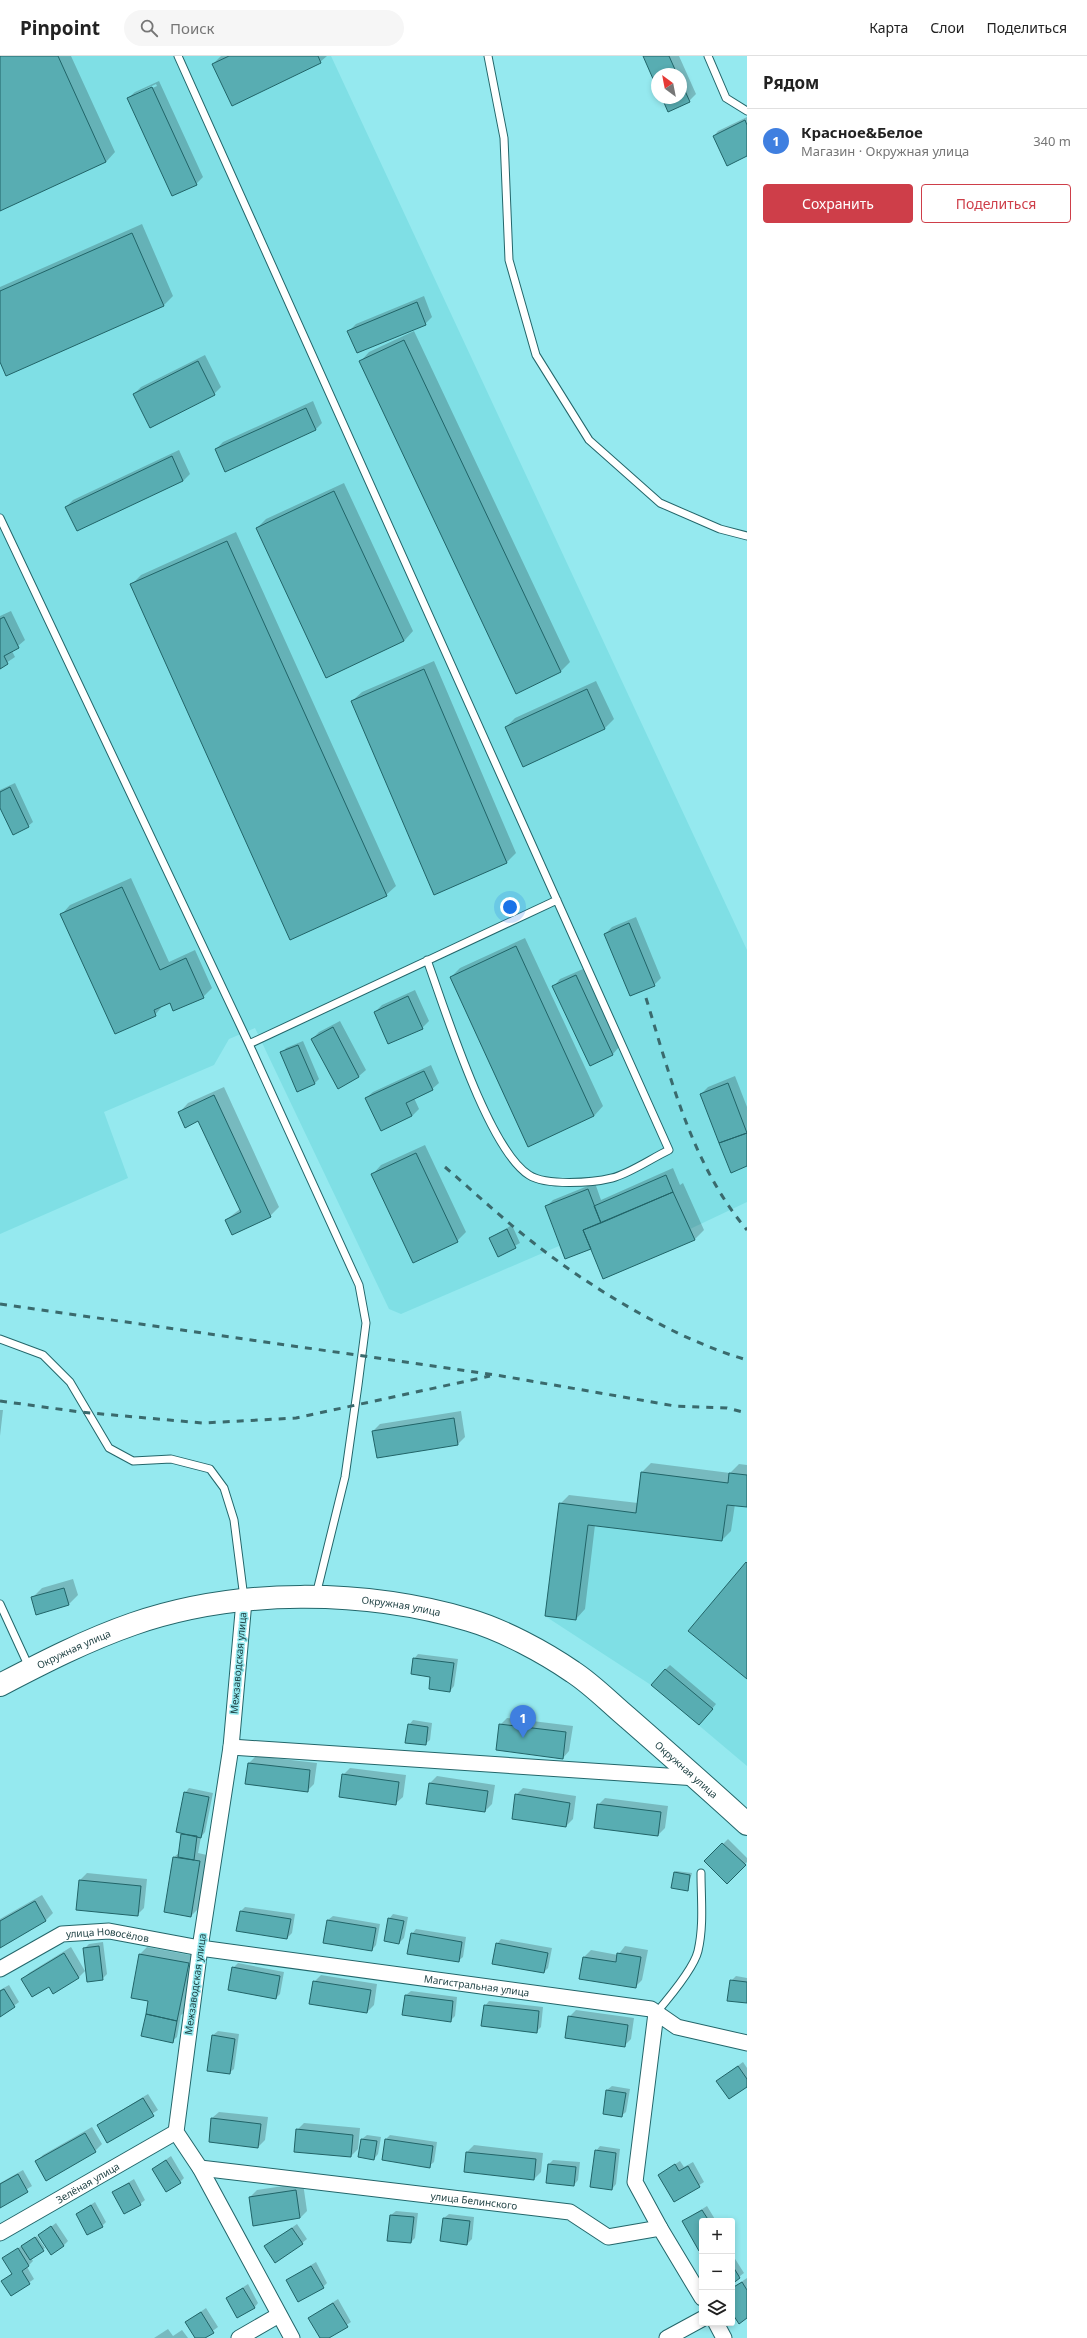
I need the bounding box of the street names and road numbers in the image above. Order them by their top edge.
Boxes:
street label: Окружная улица [361,1593,442,1619]
street label: Межзаводская улица [227,1611,249,1715]
street label: Окружная улица [34,1626,113,1672]
street label: Окружная улица [652,1738,721,1801]
street label: улица Новосёлов [65,1924,151,1945]
street label: Межзаводская улица [181,1932,209,2036]
street label: Магистральная улица [423,1971,530,1999]
street label: Зелёная улица [53,2159,122,2207]
street label: улица Белинского [430,2188,518,2213]

